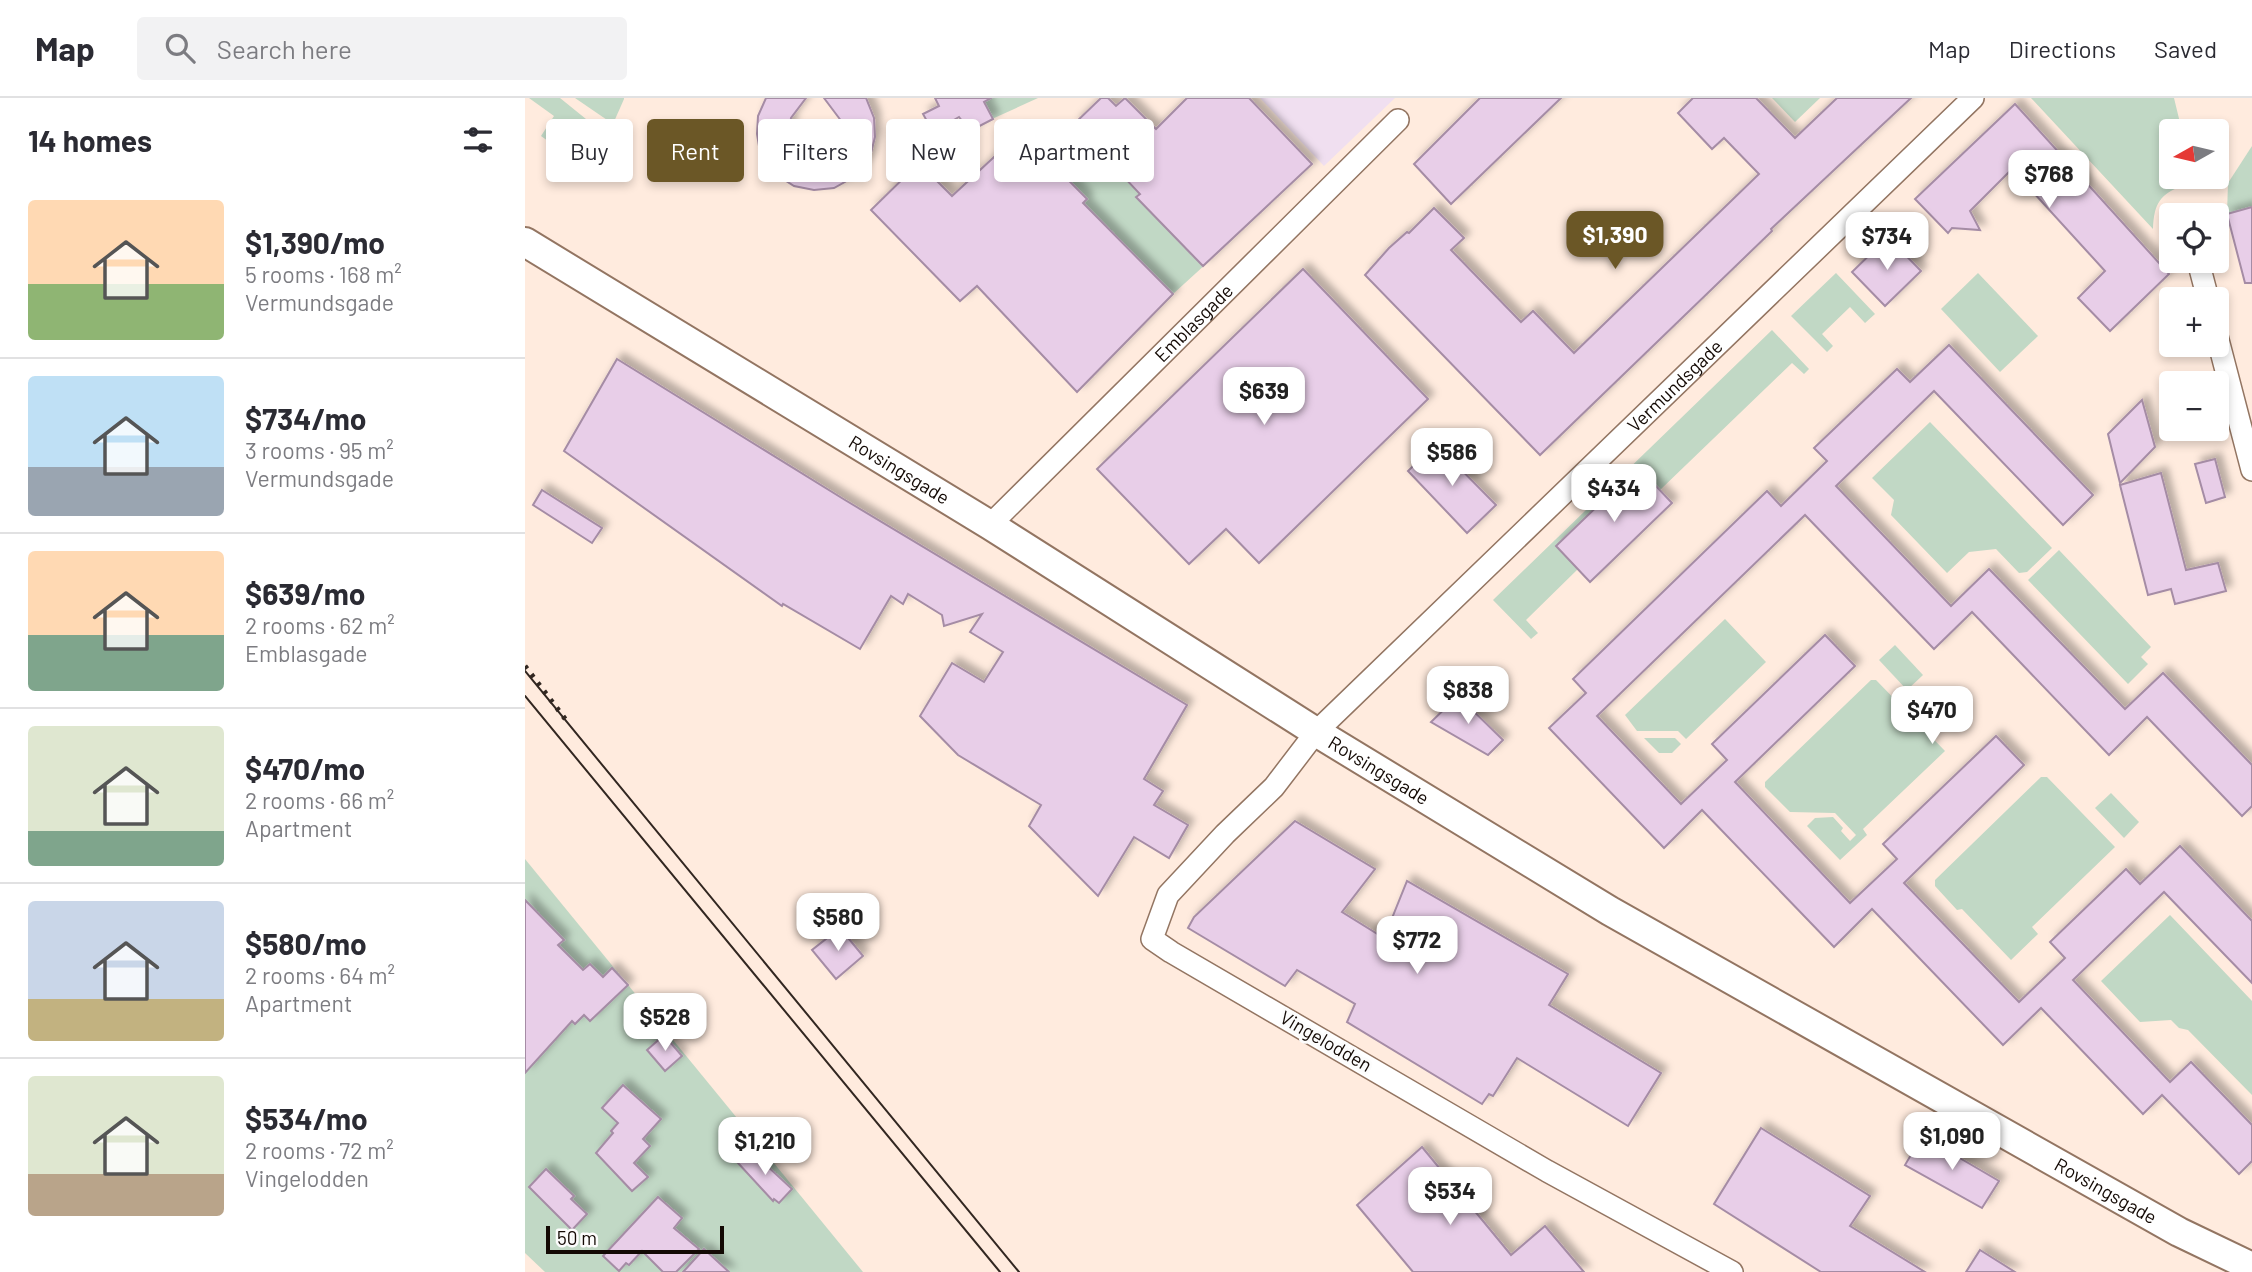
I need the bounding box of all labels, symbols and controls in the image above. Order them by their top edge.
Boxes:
search box [137,17,627,80]
text: Map [35,28,95,68]
icon: search [161,29,199,67]
text: Search here [217,33,352,64]
text: Map [1928,34,1971,63]
text: Directions [2009,34,2116,63]
text: Saved [2154,34,2217,63]
chip: Buy [546,119,633,182]
chip: Rent [647,119,744,182]
chip: Filters [758,119,872,182]
chip: New [886,119,980,182]
chip: Apartment [994,119,1154,182]
north arrow [2159,119,2229,189]
map controls [2159,119,2229,441]
icon: filters [459,121,497,159]
text: 14 homes [28,122,152,158]
pin: $768 [2008,150,2090,210]
text: $768 [2024,159,2074,187]
button: locate [2159,203,2229,273]
pin: $1,390 [1558,212,1672,271]
pin: $734 [1846,212,1928,272]
text: $1,390 [1582,220,1648,248]
text: $734 [1862,221,1912,249]
text: $1,390/mo [245,224,385,260]
icon: home [84,228,168,312]
text: 5 rooms · 168 m² [245,260,402,288]
street label: Emblasgade [1149,279,1237,366]
button: + [2159,287,2229,357]
text: Vermundsgade [245,288,394,316]
street label: Vermundsgade [1622,334,1727,436]
pin: $639 [1223,368,1305,427]
button: − [2159,371,2229,441]
text: $639 [1239,376,1289,404]
text: $734/mo [245,400,366,436]
icon: home [84,404,168,488]
pin: $586 [1411,428,1493,488]
street label: Rovsingsgade [845,430,954,509]
text: 3 rooms · 95 m² [245,436,394,464]
text: $586 [1427,437,1477,465]
text: Vermundsgade [245,464,394,492]
pin: $434 [1573,464,1655,524]
text: $434 [1587,473,1641,501]
text: $639/mo [245,575,365,611]
icon: home [84,579,168,663]
text: 2 rooms · 62 m² [245,611,395,639]
text: Emblasgade [245,639,367,667]
pin: $838 [1427,666,1509,726]
text: $838 [1443,675,1493,703]
pin: $470 [1891,686,1973,746]
text: $470 [1907,695,1957,723]
street label: Rovsingsgade [1324,730,1434,809]
text: $470/mo [245,750,365,786]
icon: home [84,754,168,838]
text: 2 rooms · 66 m² [245,786,394,814]
text: Apartment [245,814,352,842]
pin: $580 [797,894,879,953]
text: $580 [812,902,864,930]
pin: $772 [1376,916,1458,976]
text: $580/mo [245,925,367,961]
text: $772 [1393,925,1441,953]
icon: home [84,929,168,1013]
text: 2 rooms · 64 m² [245,961,395,989]
text: Apartment [245,989,352,1017]
pin: $528 [624,993,706,1053]
text: $528 [640,1002,690,1030]
street label: Vingelodden [1276,1005,1376,1076]
text: $534/mo [245,1100,368,1136]
icon: home [84,1104,168,1188]
pin: $1,090 [1895,1112,2009,1172]
pin: $1,210 [708,1118,822,1177]
text: $1,090 [1919,1121,1985,1149]
text: $1,210 [734,1126,796,1154]
text: 2 rooms · 72 m² [245,1136,394,1164]
street label: Rovsingsgade [2051,1152,2161,1228]
text: Vingelodden [245,1164,369,1192]
pin: $534 [1409,1168,1491,1227]
text: $534 [1424,1176,1476,1204]
scale bar [546,1223,725,1255]
text: 50 m [557,1226,597,1249]

